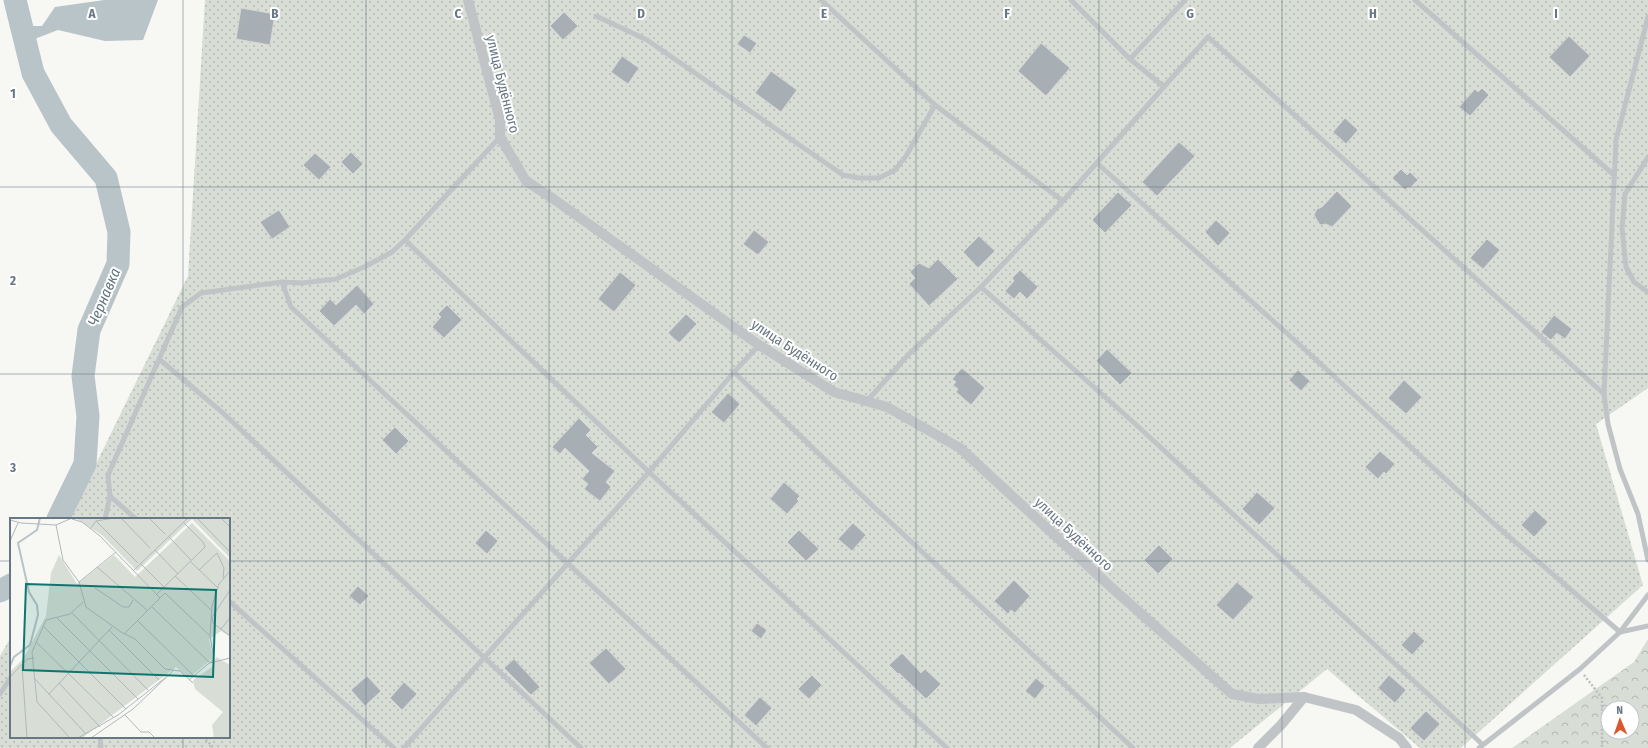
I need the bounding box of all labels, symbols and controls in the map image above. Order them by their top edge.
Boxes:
text: A [87,6,96,21]
text: B [271,6,279,21]
text: C [455,6,462,21]
text: D [637,6,645,21]
text: E [821,6,827,21]
text: F [1004,6,1010,21]
text: G [1186,6,1194,21]
text: H [1369,6,1377,21]
text: I [1554,6,1558,21]
street label: улица Будённого [482,33,523,135]
text: 1 [10,86,16,101]
water label: Чернавка [84,265,124,329]
text: 2 [9,273,16,288]
street label: улица Будённого [748,316,841,385]
text: 3 [9,460,16,475]
street label: улица Будённого [1031,494,1116,575]
inset map [10,518,230,738]
north arrow [1600,700,1640,740]
text: N [1616,704,1623,717]

